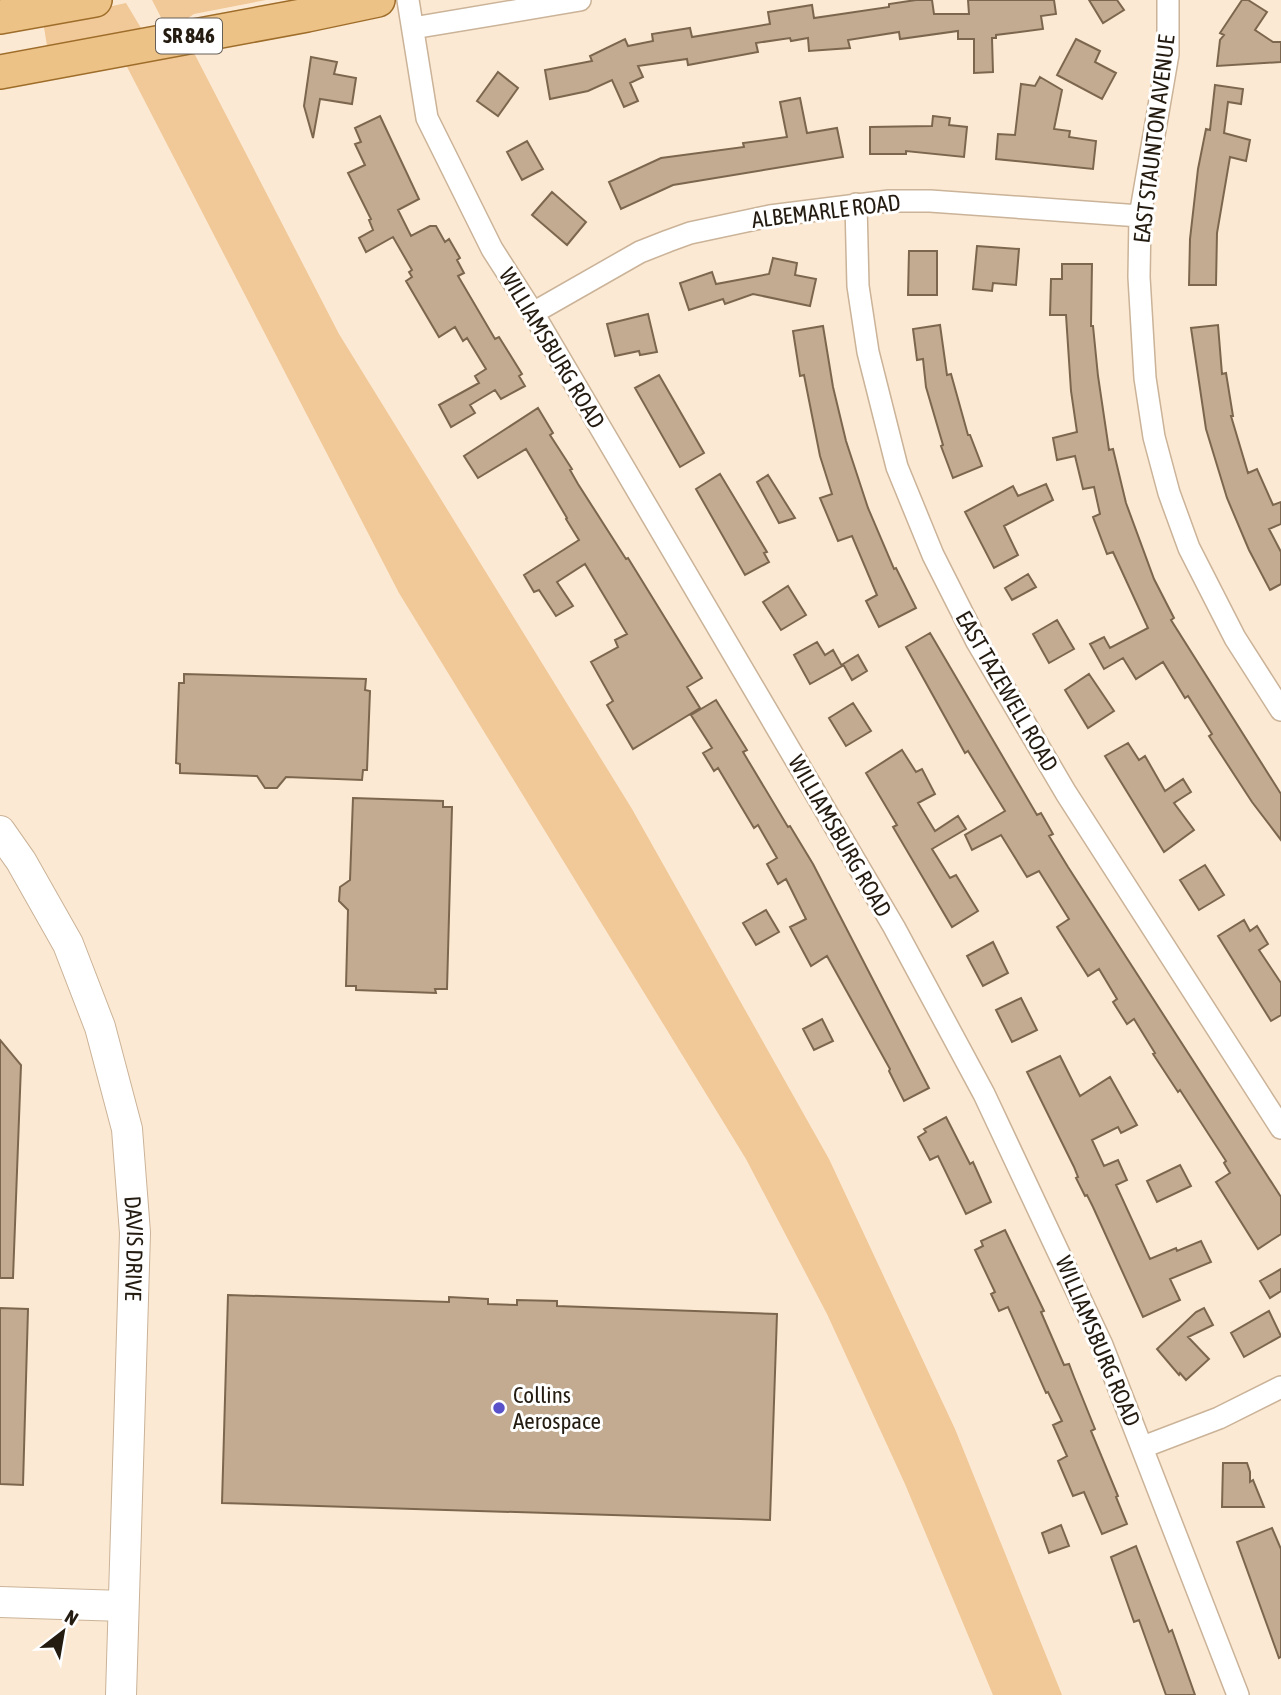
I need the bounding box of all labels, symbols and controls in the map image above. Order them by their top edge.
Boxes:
road number: SR 846 [156,19,222,54]
street label: EAST STAUNTON AVENUE [1128,33,1180,245]
street label: ALBEMARLE ROAD [750,189,902,233]
street label: WILLIAMSBURG ROAD [494,263,610,433]
street label: EAST TAZEWELL ROAD [951,606,1063,776]
street label: WILLIAMSBURG ROAD [783,750,897,922]
street label: DAVIS DRIVE [119,1195,148,1301]
street label: WILLIAMSBURG ROAD [1050,1252,1146,1430]
place label: Collins Aerospace [513,1382,601,1434]
marker: Collins Aerospace [491,1400,507,1416]
north arrow [28,1597,98,1667]
text: N [61,1605,82,1630]

